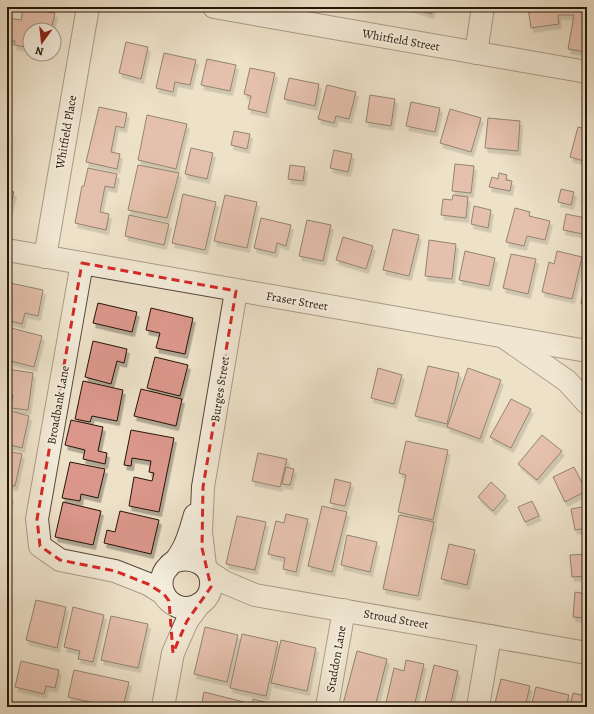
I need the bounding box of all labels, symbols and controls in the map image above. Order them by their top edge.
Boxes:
north arrow [22,22,62,62]
street label: Whitfield Street [360,25,441,55]
text: N [34,43,45,59]
street label: Whitfield Place [51,94,80,171]
street label: Fraser Street [265,288,329,314]
street label: Burges Street [207,355,233,423]
street label: Broadbank Lane [43,364,73,446]
street label: Stroud Street [362,605,430,633]
street label: Staddon Lane [322,624,350,694]

